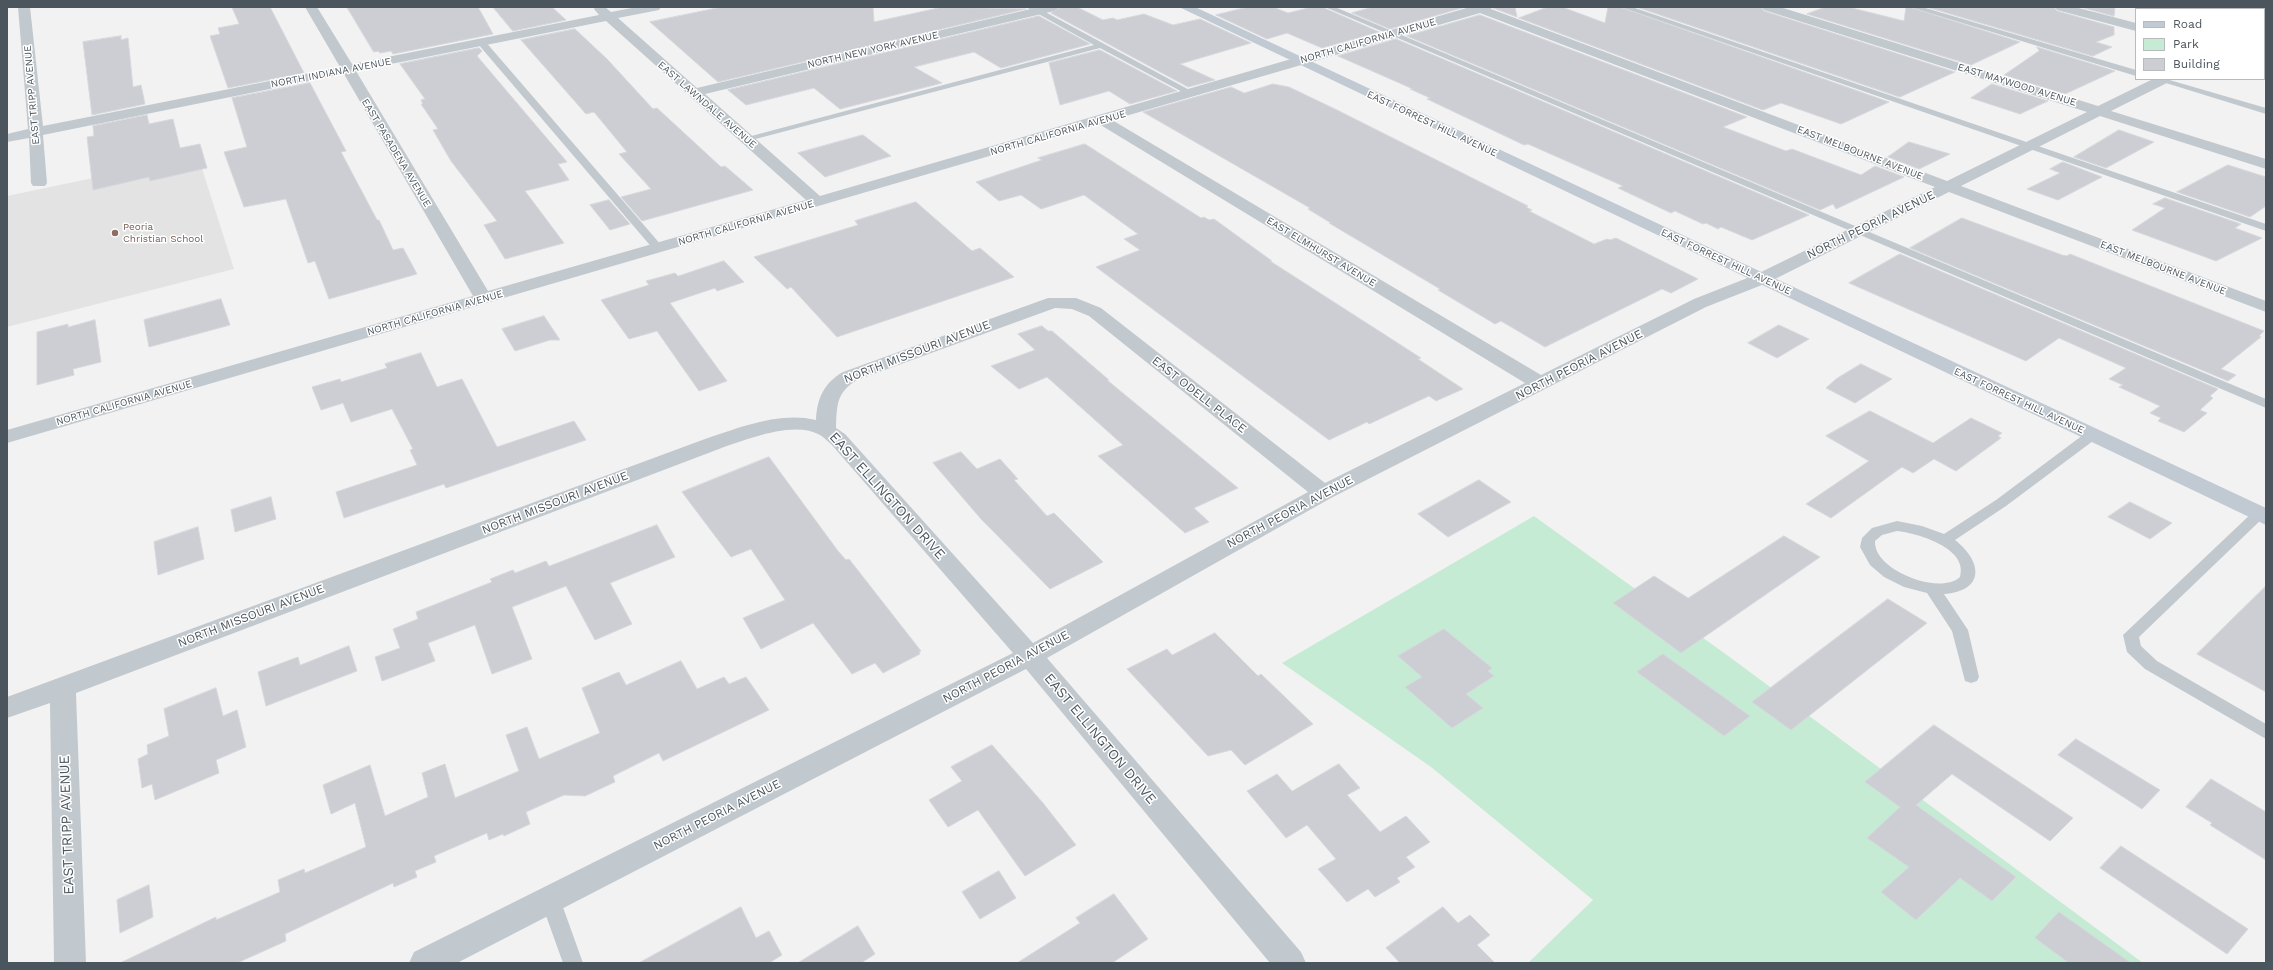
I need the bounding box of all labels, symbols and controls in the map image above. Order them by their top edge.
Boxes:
legend [2135,8,2265,80]
street label: NORTH CALIFORNIA AVENUE [1299,16,1437,66]
text: Road [2173,17,2202,31]
street label: NORTH NEW YORK AVENUE [806,29,940,71]
text: Park [2173,37,2199,51]
street label: EAST TRIPP AVENUE [22,45,42,145]
street label: NORTH INDIANA AVENUE [270,55,392,91]
text: Building [2173,57,2220,71]
street label: EAST LAWNDALE AVENUE [655,59,759,151]
street label: EAST MAYWOOD AVENUE [1956,61,2078,109]
street label: EAST FORREST HILL AVENUE [1365,88,1499,160]
street label: EAST PASADENA AVENUE [359,97,433,209]
street label: NORTH CALIFORNIA AVENUE [989,108,1127,158]
street label: EAST MELBOURNE AVENUE [1795,123,1925,183]
street label: NORTH PEORIA AVENUE [1805,188,1937,262]
street label: NORTH CALIFORNIA AVENUE [677,198,815,248]
street label: EAST ELMHURST AVENUE [1264,214,1378,290]
place label: Peoria Christian School [123,221,203,244]
street label: EAST FORREST HILL AVENUE [1659,226,1793,298]
marker: Peoria Christian School [110,228,120,238]
street label: EAST MELBOURNE AVENUE [2098,238,2228,298]
street label: NORTH CALIFORNIA AVENUE [366,288,504,338]
street label: NORTH MISSOURI AVENUE [842,317,992,387]
street label: NORTH PEORIA AVENUE [1513,327,1645,403]
street label: EAST ODELL PLACE [1149,354,1249,436]
street label: EAST FORREST HILL AVENUE [1952,365,2086,437]
street label: NORTH CALIFORNIA AVENUE [55,378,193,428]
street label: EAST ELLINGTON DRIVE [825,429,949,563]
street label: NORTH MISSOURI AVENUE [480,468,630,538]
street label: NORTH PEORIA AVENUE [1225,473,1355,551]
street label: NORTH MISSOURI AVENUE [176,581,326,651]
street label: NORTH PEORIA AVENUE [941,628,1071,706]
street label: EAST ELLINGTON DRIVE [1040,670,1160,808]
street label: EAST TRIPP AVENUE [56,755,78,895]
street label: NORTH PEORIA AVENUE [651,777,783,853]

